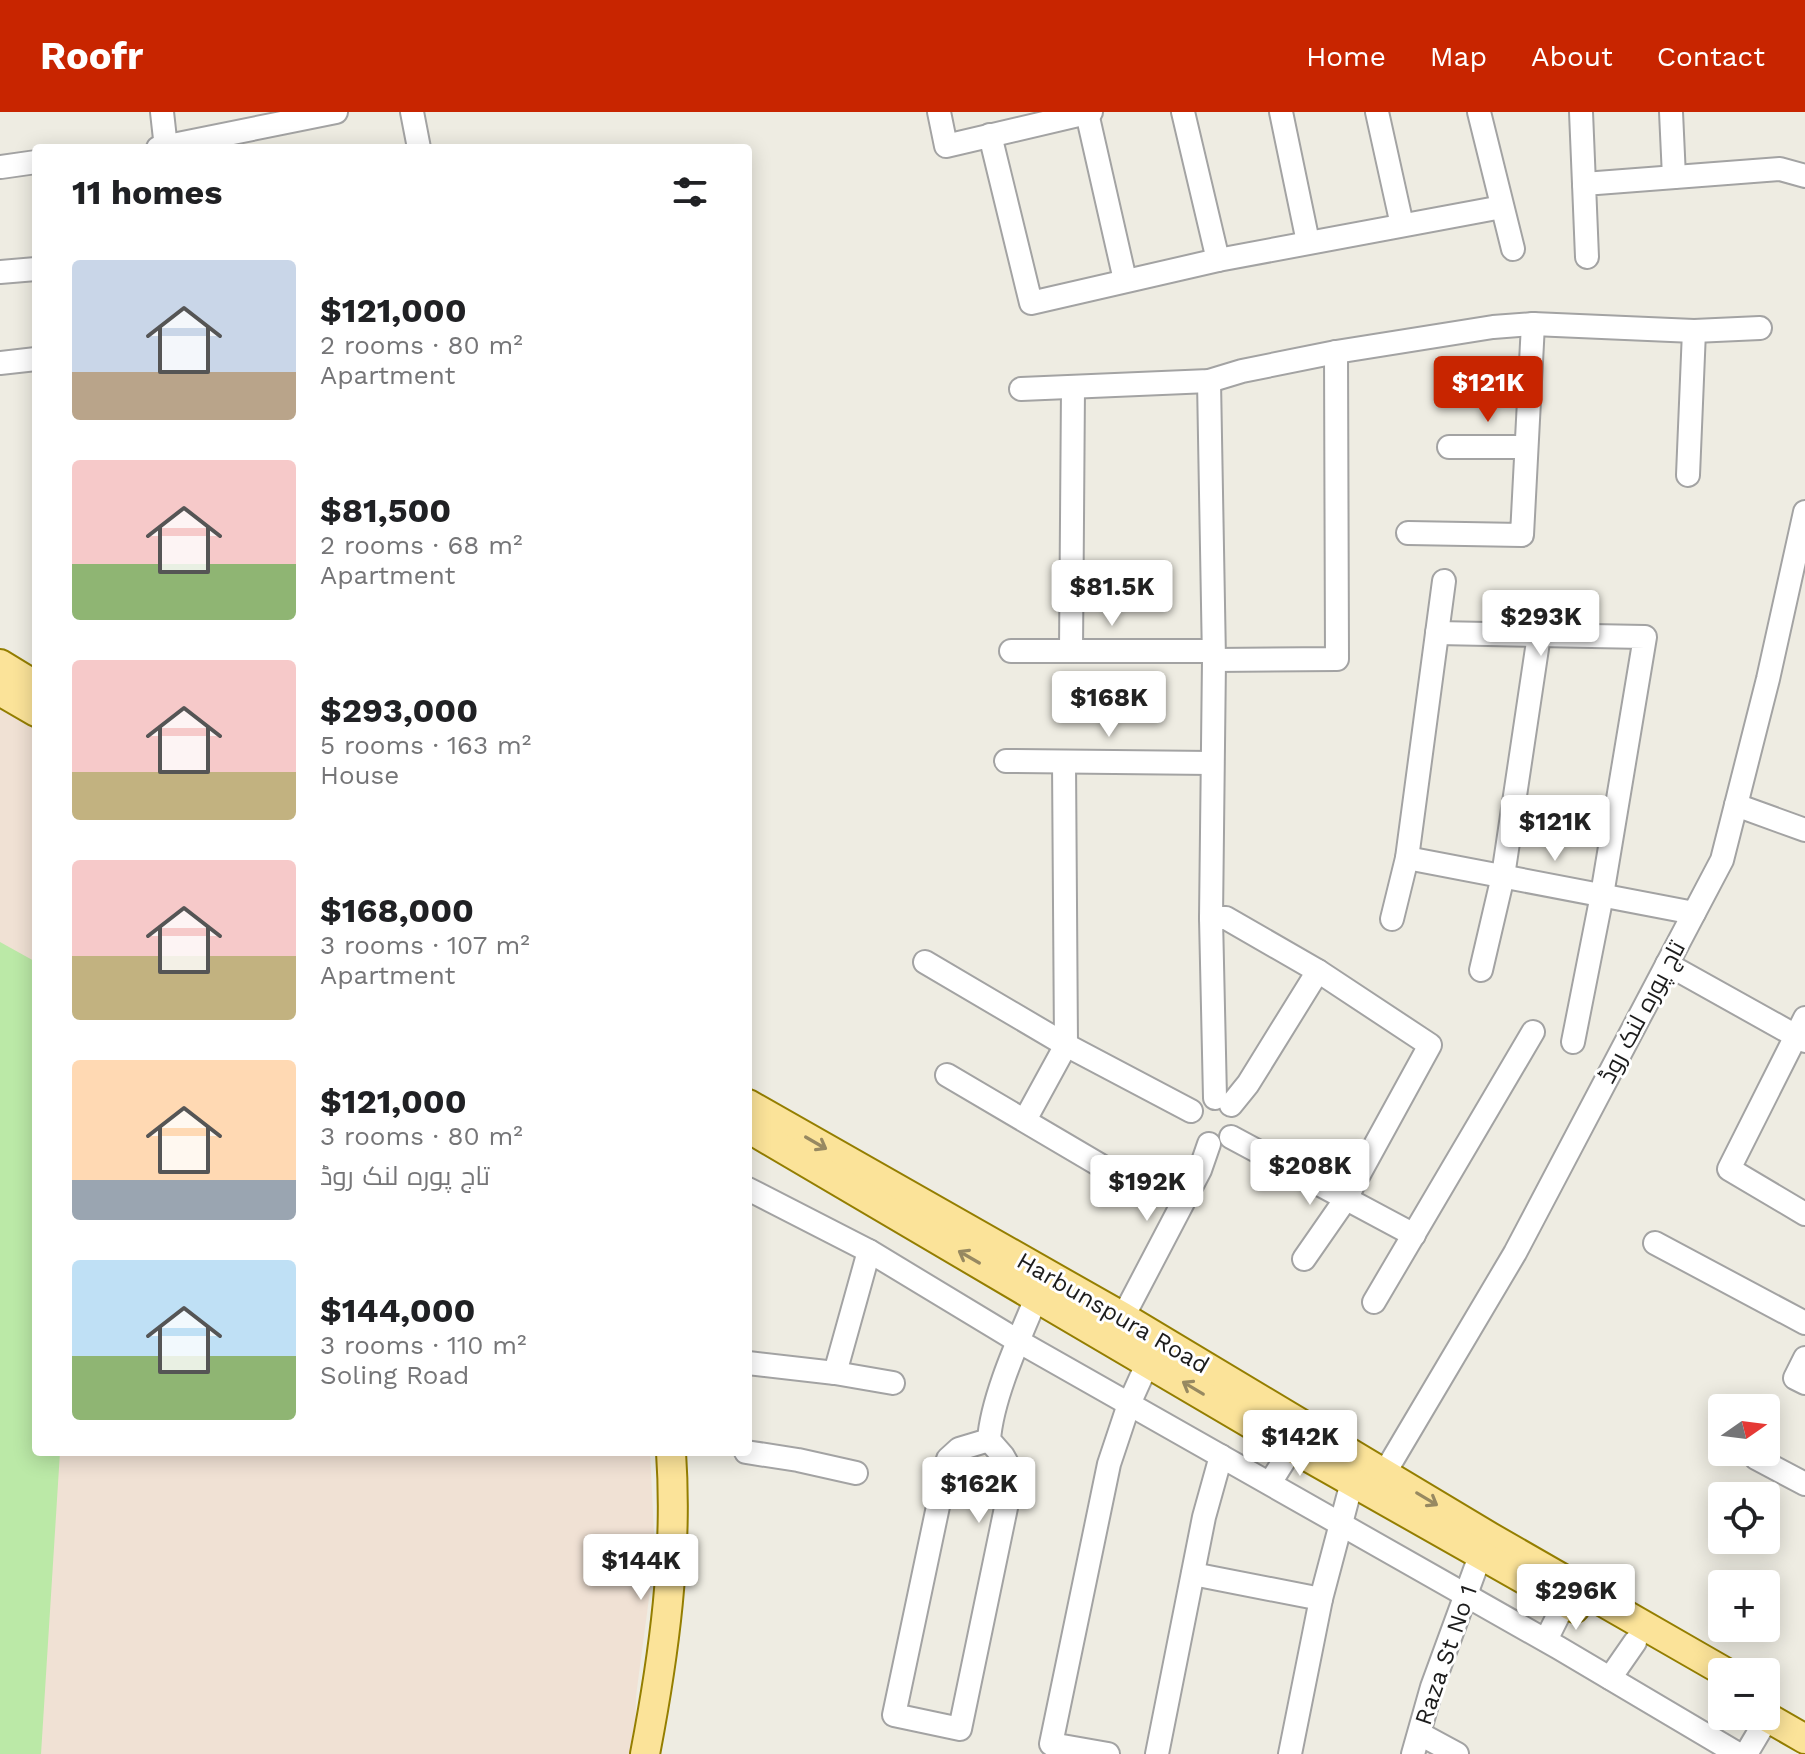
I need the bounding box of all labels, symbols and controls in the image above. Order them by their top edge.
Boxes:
text: Roofr [40,34,143,78]
text: Home [1306,40,1386,73]
text: Map [1430,40,1487,73]
text: About [1531,40,1613,73]
text: Contact [1657,40,1765,73]
icon: filters [668,170,712,214]
text: 11 homes [72,172,222,212]
text: $121,000 [320,290,467,330]
icon: home [136,292,232,388]
text: 2 rooms · 80 m² [320,330,523,360]
pin: $121K [1432,356,1544,424]
text: Apartment [320,360,456,390]
text: $121K [1452,367,1524,397]
text: $81,500 [320,490,451,530]
icon: home [136,492,232,588]
text: 2 rooms · 68 m² [320,530,522,560]
text: Apartment [320,560,456,590]
pin: $81.5K [1047,560,1177,628]
text: $81.5K [1070,571,1154,601]
pin: $293K [1485,590,1597,658]
text: $293K [1500,601,1582,631]
pin: $168K [1053,671,1165,739]
text: $168K [1070,682,1148,712]
text: $293,000 [320,690,478,730]
icon: home [136,692,232,788]
text: 5 rooms · 163 m² [320,730,531,760]
text: House [320,760,399,790]
pin: $121K [1499,795,1611,863]
text: $121K [1519,806,1591,836]
text: $168,000 [320,890,474,930]
icon: home [136,892,232,988]
text: 3 rooms · 107 m² [320,930,530,960]
street label: تاج پورہ لنک روڈ [1593,936,1693,1089]
text: Apartment [320,960,456,990]
text: $121,000 [320,1081,467,1121]
icon: home [136,1092,232,1188]
text: 3 rooms · 80 m² [320,1121,523,1151]
one-way arrow [804,1135,827,1151]
pin: $208K [1254,1139,1366,1207]
text: $208K [1268,1150,1352,1180]
pin: $192K [1091,1155,1203,1223]
text: تاج پورہ لنک روڈ [320,1161,490,1191]
text: $192K [1108,1166,1186,1196]
street label: Harbunspura Road [1012,1247,1214,1379]
one-way arrow [958,1248,981,1264]
text: $144,000 [320,1290,475,1330]
icon: home [136,1292,232,1388]
text: 3 rooms · 110 m² [320,1330,527,1360]
text: Soling Road [320,1360,469,1390]
one-way arrow [1182,1380,1205,1396]
north arrow [1708,1394,1780,1466]
map controls [1708,1394,1780,1730]
pin: $142K [1244,1410,1356,1478]
text: $142K [1261,1421,1339,1451]
pin: $162K [923,1457,1035,1525]
text: $162K [940,1468,1018,1498]
button: locate [1708,1482,1780,1554]
one-way arrow [1415,1492,1438,1508]
pin: $144K [585,1534,697,1602]
text: $144K [601,1545,681,1575]
pin: $296K [1520,1564,1632,1632]
button: + [1708,1570,1780,1642]
text: $296K [1535,1575,1617,1605]
street label: Raza St No 1 [1409,1581,1483,1729]
button: − [1708,1658,1780,1730]

